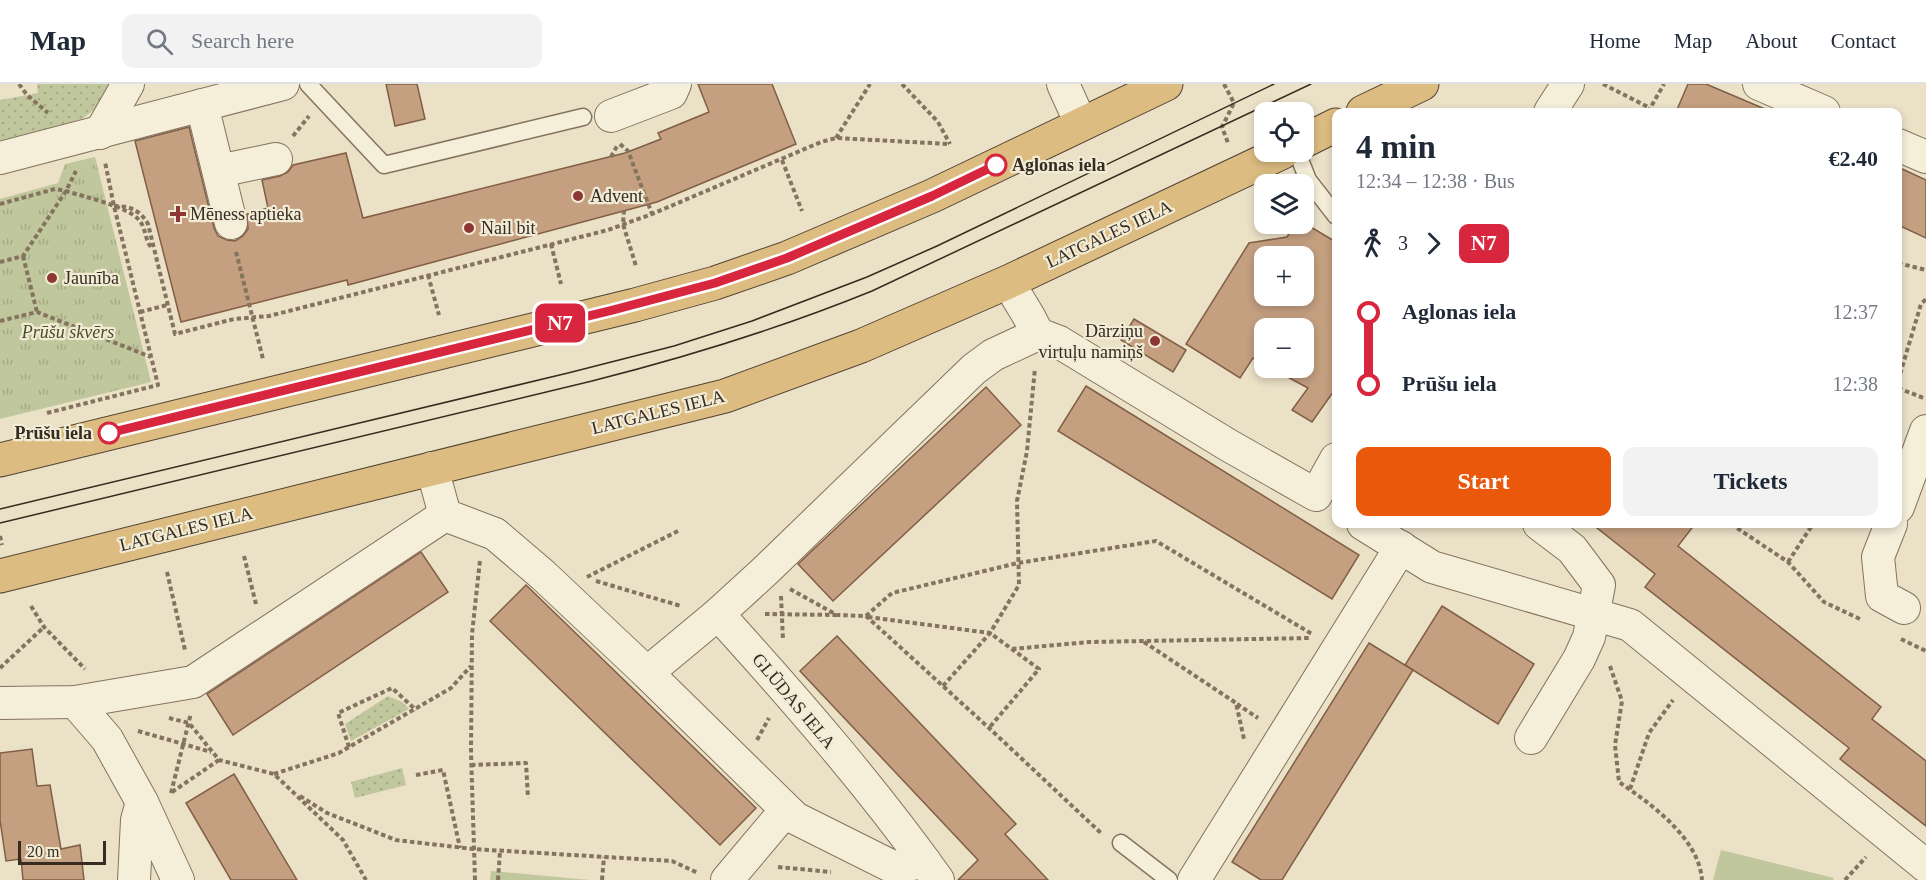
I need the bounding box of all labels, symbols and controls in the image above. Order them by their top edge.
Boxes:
search box [122,14,542,68]
text: Map [30,25,86,56]
icon: search [143,25,176,58]
text: Search here [191,28,294,53]
text: Home [1589,29,1641,53]
text: Map [1674,29,1712,53]
text: About [1745,29,1798,53]
text: Contact [1831,29,1896,53]
map controls [1254,102,1314,378]
button: locate [1254,102,1314,162]
text: 4 min [1356,129,1436,165]
text: €2.40 [1829,146,1878,171]
marker: Aglonas iela [985,154,1007,176]
place label: Aglonas iela [1012,155,1106,175]
text: 12:34 – 12:38 · Bus [1356,170,1515,192]
button: layers [1254,174,1314,234]
place label: Advent [590,186,643,206]
marker: Advent [571,189,585,203]
street label: LATGALES IELA [1043,196,1175,272]
place label: Mēness aptieka [190,204,301,224]
marker: Mēness aptieka [171,207,185,221]
place label: Nail bit [481,218,536,238]
marker: Nail bit [462,221,476,235]
icon: walk [1356,227,1389,260]
icon: forward [1417,227,1450,260]
text: N7 [1471,231,1497,255]
text: 3 [1398,232,1408,254]
button: + [1254,246,1314,306]
place label: Jaunība [64,268,119,288]
marker: Jaunība [45,271,59,285]
text: Aglonas iela [1402,299,1516,324]
text: 12:37 [1832,301,1878,323]
line badge: N7 [533,304,587,342]
text: N7 [547,311,573,335]
button: − [1254,318,1314,378]
place label: Dārziņu virtuļu namiņš [1039,321,1143,362]
park label: Prūšu skvērs [21,322,114,342]
marker: Dārziņu virtuļu namiņš [1148,334,1162,348]
text: Prūšu iela [1402,371,1497,396]
text: 12:38 [1832,373,1878,395]
street label: LATGALES IELA [589,386,727,438]
marker: Prūšu iela [98,422,120,444]
place label: Prūšu iela [14,423,92,443]
button: Start [1356,447,1611,516]
button: Tickets [1623,447,1878,516]
street label: LATGALES IELA [117,503,255,555]
street label: GLŪDAS IELA [748,649,840,753]
scale bar [18,838,106,866]
text: 20 m [27,843,59,860]

